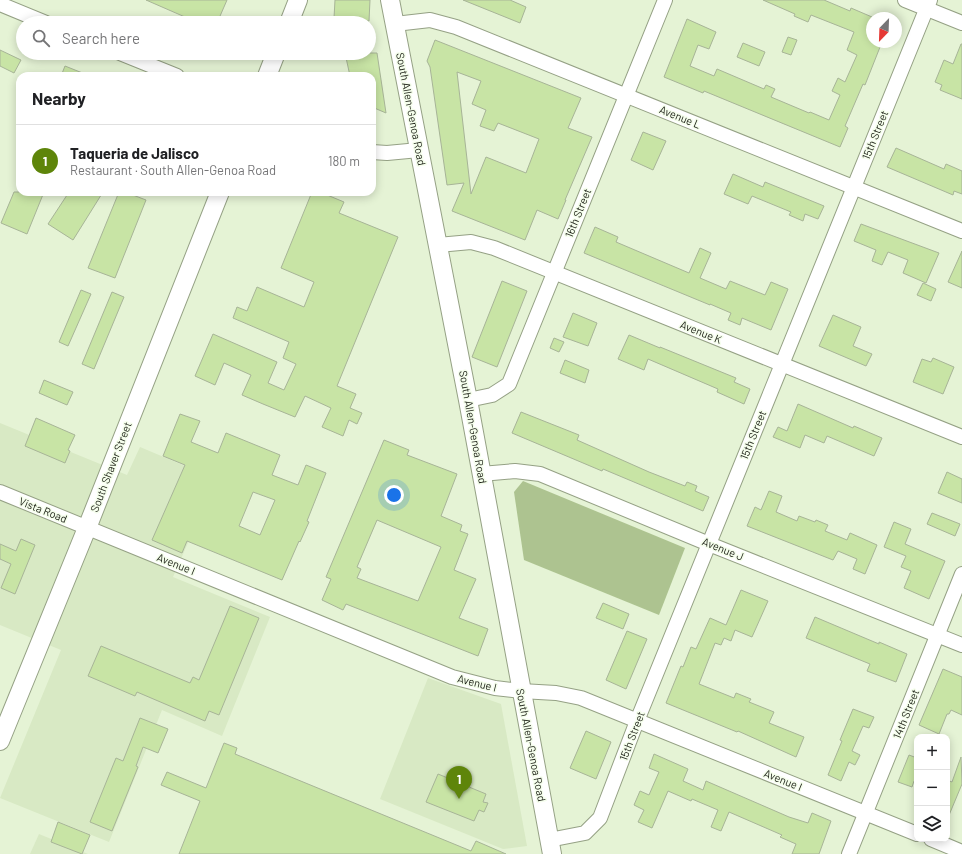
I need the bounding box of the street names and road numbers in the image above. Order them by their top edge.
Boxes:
street label: South Allen-Genoa Road [394,51,429,167]
street label: Avenue L [658,102,703,131]
street label: 15th Street [859,108,890,161]
street label: 16th Street [562,186,593,239]
street label: Avenue K [678,317,724,346]
street label: South Allen-Genoa Road [457,369,490,485]
street label: 15th Street [737,408,768,461]
street label: South Shaver Street [87,420,134,514]
street label: Vista Road [17,494,69,525]
street label: Avenue J [701,534,746,563]
street label: Avenue I [155,550,197,577]
street label: Avenue I [456,671,498,694]
street label: South Allen-Genoa Road [514,687,549,803]
street label: 14th Street [890,687,921,740]
street label: 15th Street [616,709,647,762]
street label: Avenue I [762,766,804,793]

